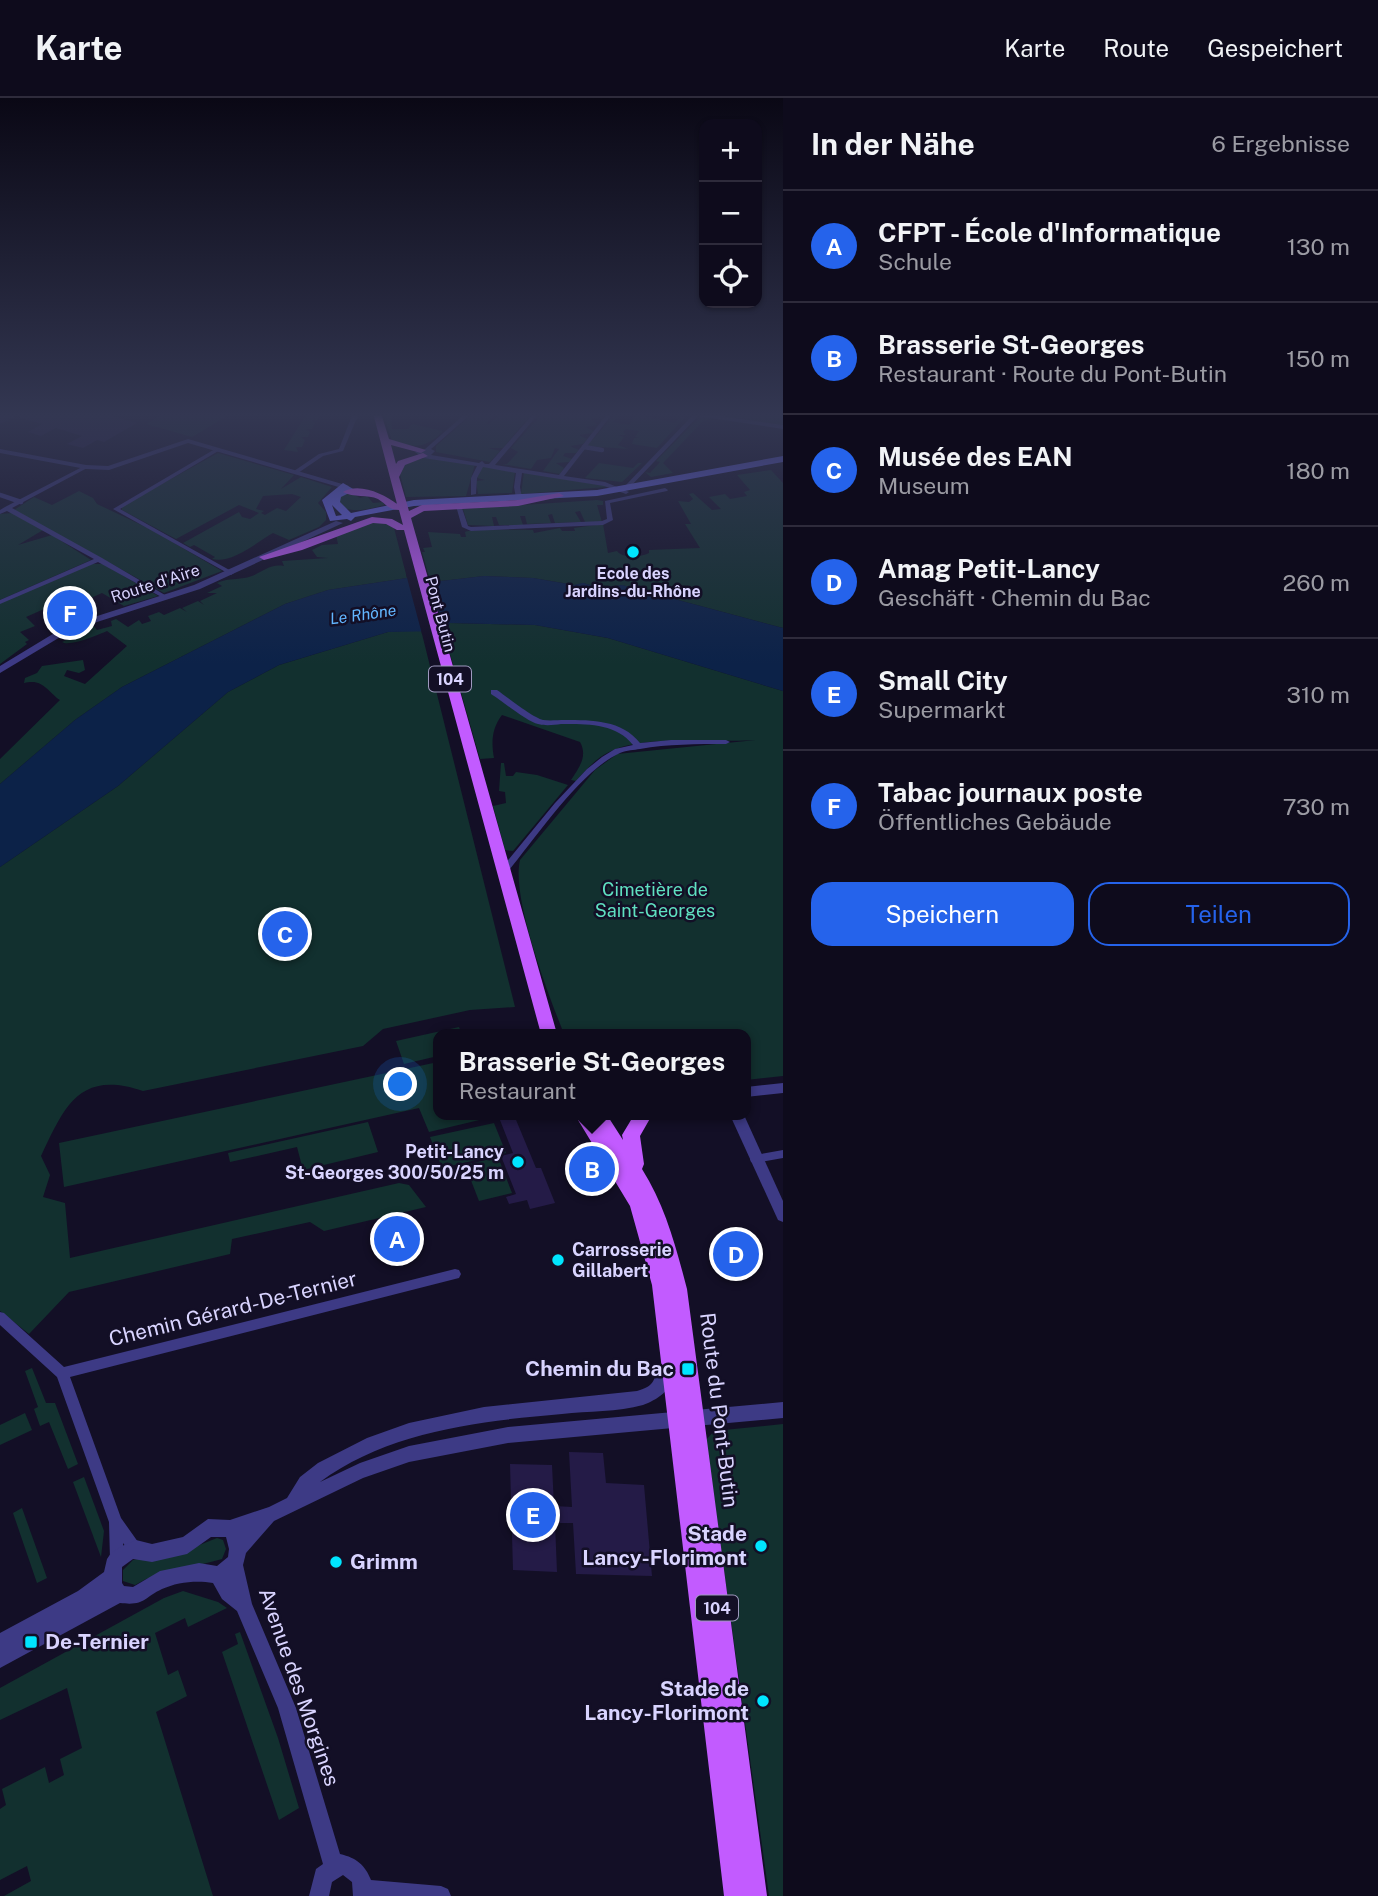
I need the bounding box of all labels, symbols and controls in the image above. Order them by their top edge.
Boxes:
text: Karte [35,29,123,67]
text: Karte [1004,34,1065,62]
text: Route [1103,34,1169,62]
text: Gespeichert [1207,34,1343,62]
map controls [699,119,762,308]
button: + [699,119,762,182]
text: In der Nähe [811,126,975,162]
text: 6 Ergebnisse [1212,130,1350,157]
button: − [699,182,762,245]
text: CFPT - École d'Informatique [878,217,1221,248]
text: A [826,233,842,260]
text: 130 m [1287,233,1350,260]
button: locate [699,245,762,308]
text: Schule [878,248,952,275]
text: Brasserie St-Georges [878,329,1145,360]
text: B [826,345,842,372]
text: 150 m [1286,345,1350,372]
text: Restaurant · Route du Pont-Butin [878,360,1227,387]
text: Musée des EAN [878,441,1073,472]
text: C [826,457,842,484]
text: 180 m [1286,457,1350,484]
text: Museum [878,472,970,499]
marker: Ecole des Jardins-du-Rhône [625,544,641,560]
text: Amag Petit-Lancy [878,553,1100,584]
street label: Route d'Aïre [108,560,202,607]
place label: Ecole des Jardins-du-Rhône [565,564,701,601]
text: D [826,569,842,596]
text: 260 m [1283,569,1350,596]
street label: Pont Butin [421,574,460,654]
text: Geschäft · Chemin du Bac [878,584,1151,611]
pin: F [47,587,93,639]
water label: Le Rhône [329,600,398,629]
text: Small City [878,665,1008,696]
road number: 104 [429,666,471,692]
text: E [827,681,841,708]
text: 310 m [1287,681,1350,708]
text: Supermarkt [878,696,1006,723]
text: Tabac journaux poste [878,777,1143,808]
text: F [827,793,841,820]
text: 730 m [1283,793,1350,820]
text: Öffentliches Gebäude [878,808,1112,835]
park label: Cimetière de Saint-Georges [595,879,715,921]
button: Speichern [811,882,1074,946]
button: Teilen [1088,882,1350,946]
pin: C [262,908,308,960]
popup [433,1029,751,1120]
text: Brasserie St-Georges [459,1046,725,1077]
your location [383,1067,417,1101]
text: Restaurant [459,1077,576,1104]
place label: Petit-Lancy St-Georges 300/50/25 m [285,1141,504,1183]
pin: B [569,1143,615,1195]
marker: Petit-Lancy St-Georges 300/50/25 m [510,1154,526,1170]
pin: A [374,1213,420,1265]
pin: D [713,1228,759,1280]
place label: Carrosserie Gillabert [572,1239,672,1281]
marker: Carrosserie Gillabert [550,1252,566,1268]
street label: Chemin Gérard-De-Ternier [106,1266,360,1351]
street label: Route du Pont-Butin [695,1311,744,1509]
place label: Chemin du Bac [525,1356,674,1381]
marker: Chemin du Bac [680,1361,696,1377]
pin: E [510,1489,556,1541]
place label: Stade Lancy-Florimont [582,1521,747,1570]
marker: Stade Lancy-Florimont [753,1538,769,1554]
place label: Grimm [350,1549,418,1574]
marker: Grimm [328,1554,344,1570]
street label: Avenue des Morgines [254,1584,345,1789]
road number: 104 [696,1596,738,1620]
place label: De-Ternier [45,1629,149,1654]
marker: De-Ternier [23,1634,39,1650]
place label: Stade de Lancy-Florimont [584,1676,749,1725]
marker: Stade de Lancy-Florimont [755,1693,771,1709]

